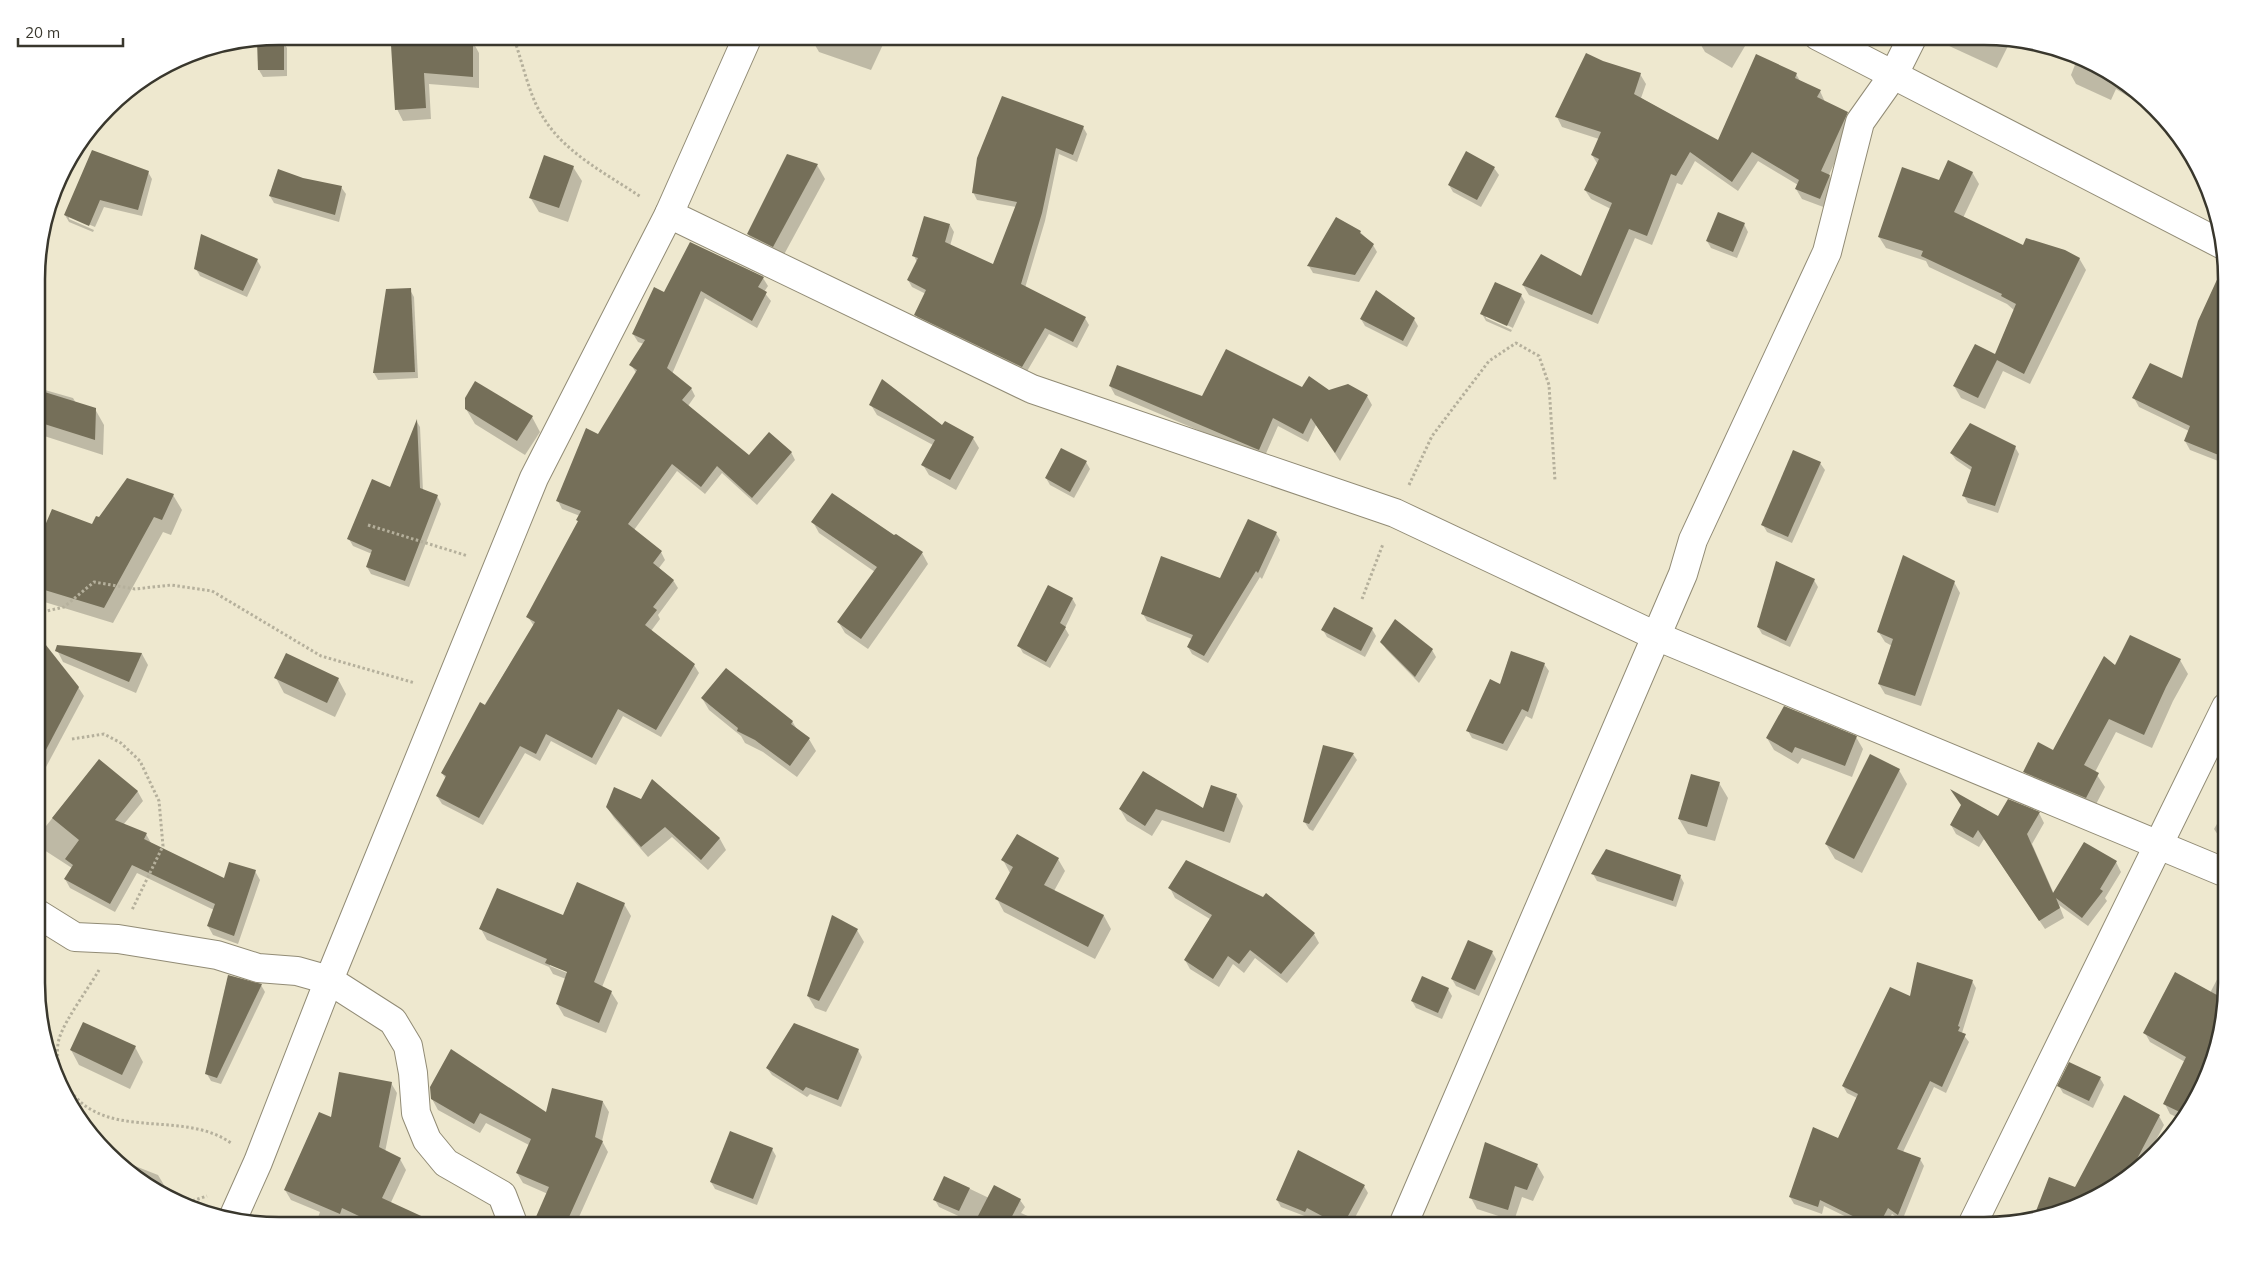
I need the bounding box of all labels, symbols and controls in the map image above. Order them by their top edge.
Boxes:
scale bar [18,15,122,47]
text: 20 m [25,23,60,42]

